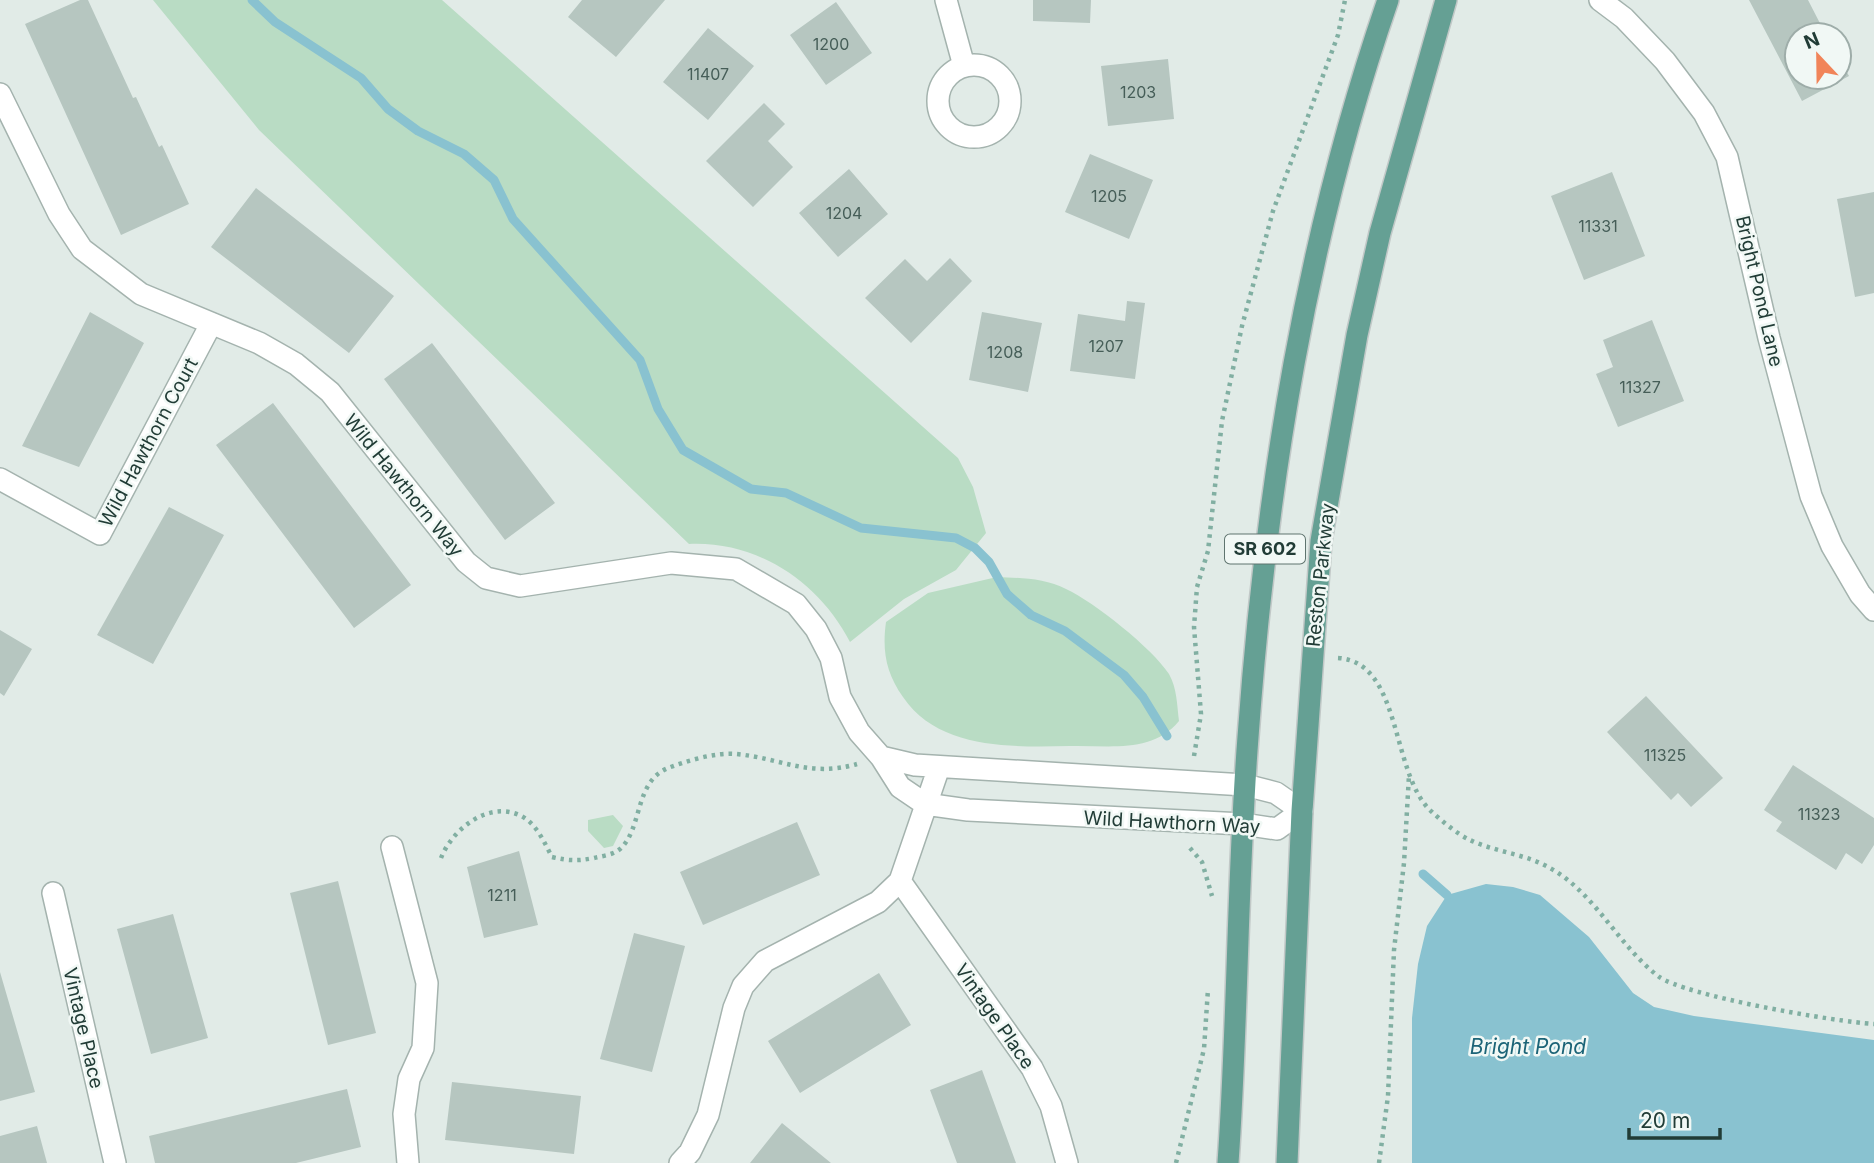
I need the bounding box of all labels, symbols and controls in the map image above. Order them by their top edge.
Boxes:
north arrow [1783,21,1853,91]
text: N [1801,27,1823,54]
house number: 1200 [813,34,849,54]
house number: 11407 [687,64,729,84]
house number: 1203 [1120,82,1156,102]
house number: 1205 [1091,186,1127,206]
house number: 1204 [826,203,862,223]
street label: Bright Pond Lane [1731,213,1788,369]
house number: 11331 [1578,216,1618,236]
house number: 1207 [1088,336,1124,356]
house number: 1208 [987,342,1023,362]
street label: Wild Hawthorn Court [94,354,203,531]
house number: 11327 [1619,377,1661,397]
street label: Wild Hawthorn Way [339,409,468,562]
street label: Reston Parkway [1302,502,1340,648]
road number: SR 602 [1225,534,1305,564]
house number: 11325 [1644,745,1686,765]
house number: 11323 [1798,804,1840,824]
street label: Wild Hawthorn Way [1083,806,1261,839]
house number: 1211 [487,885,517,905]
street label: Vintage Place [950,959,1039,1073]
street label: Vintage Place [58,965,109,1091]
water label: Bright Pond [1470,1034,1586,1059]
scale bar [1629,1096,1720,1140]
text: 20 m [1640,1108,1690,1133]

